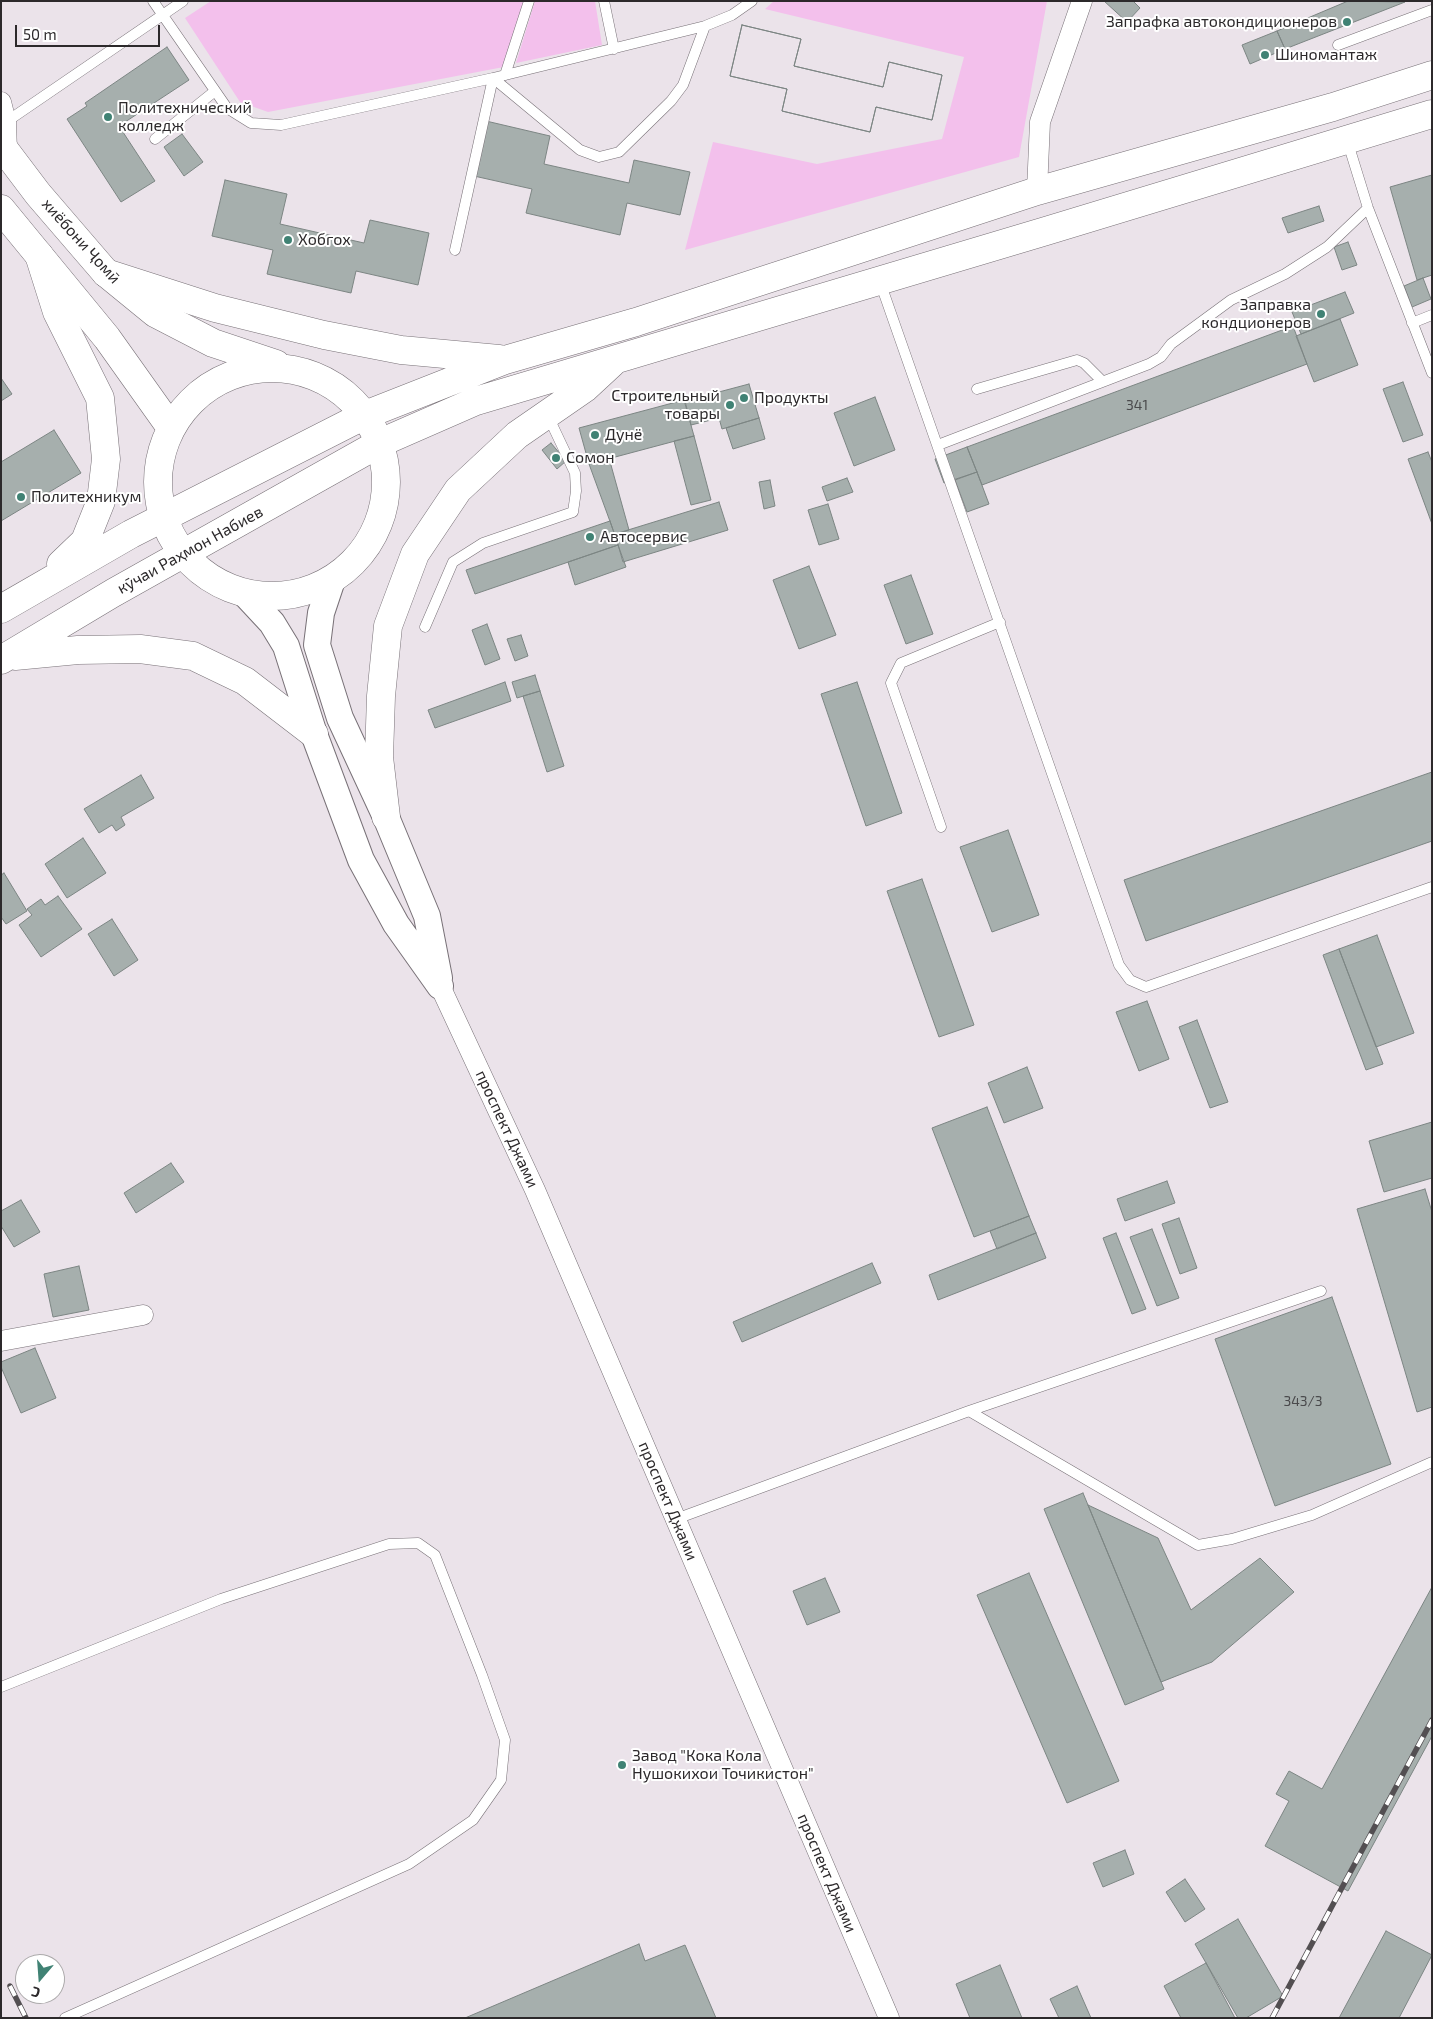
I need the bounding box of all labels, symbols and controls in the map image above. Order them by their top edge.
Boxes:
place label: Запрафка автокондиционеров [1106,12,1337,32]
scale bar [18,15,162,47]
marker: Запрафка автокондиционеров [1341,16,1353,28]
text: 50 m [23,25,57,43]
place label: Шиномантаж [1275,45,1377,65]
marker: Шиномантаж [1259,49,1271,61]
place label: Политехнический колледж [118,98,252,136]
marker: Политехнический колледж [102,111,114,123]
street label: хиёбони Ҷомӣ [38,194,124,288]
place label: Хобгох [298,230,351,250]
marker: Хобгох [282,234,294,246]
place label: Заправка кондционеров [1201,295,1311,333]
marker: Заправка кондционеров [1315,308,1327,320]
place label: Строительный товары [611,386,720,424]
place label: Продукты [754,388,829,408]
marker: Продукты [738,392,750,404]
house number: 341 [1126,397,1148,413]
marker: Строительный товары [724,399,736,411]
place label: Дунё [605,425,642,445]
marker: Дунё [589,429,601,441]
place label: Сомон [566,448,614,468]
marker: Сомон [550,452,562,464]
place label: Политехникум [31,487,141,507]
marker: Политехникум [15,491,27,503]
street label: кӯчаи Раҳмон Набиев [114,502,266,598]
place label: Автосервис [600,527,687,547]
marker: Автосервис [584,531,596,543]
street label: проспект Джами [471,1067,543,1191]
house number: 343/3 [1283,1393,1323,1409]
street label: проспект Джами [634,1439,702,1563]
place label: Завод "Кока Кола Нушокихои Точикистон" [632,1746,814,1784]
marker: Завод "Кока Кола Нушокихои Точикистон" [616,1759,628,1771]
street label: проспект Джами [793,1811,861,1935]
north arrow [15,1954,65,2004]
text: С [29,1983,42,2002]

